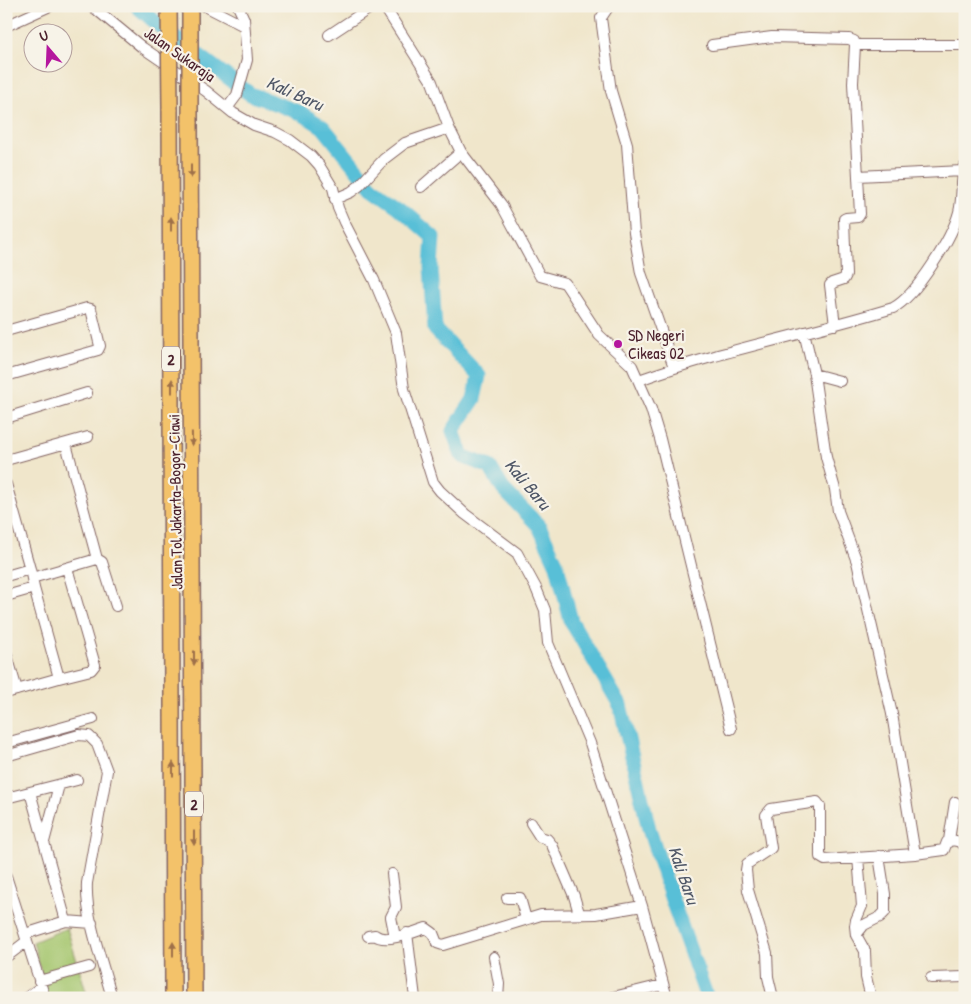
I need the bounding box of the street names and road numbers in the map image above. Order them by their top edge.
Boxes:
street label: Jalan Sukaraja [140,21,220,87]
road number: 2 [162,346,180,372]
street label: Jalan Tol Jakarta–Bogor–Ciawi [162,414,188,590]
road number: 2 [185,792,203,816]

